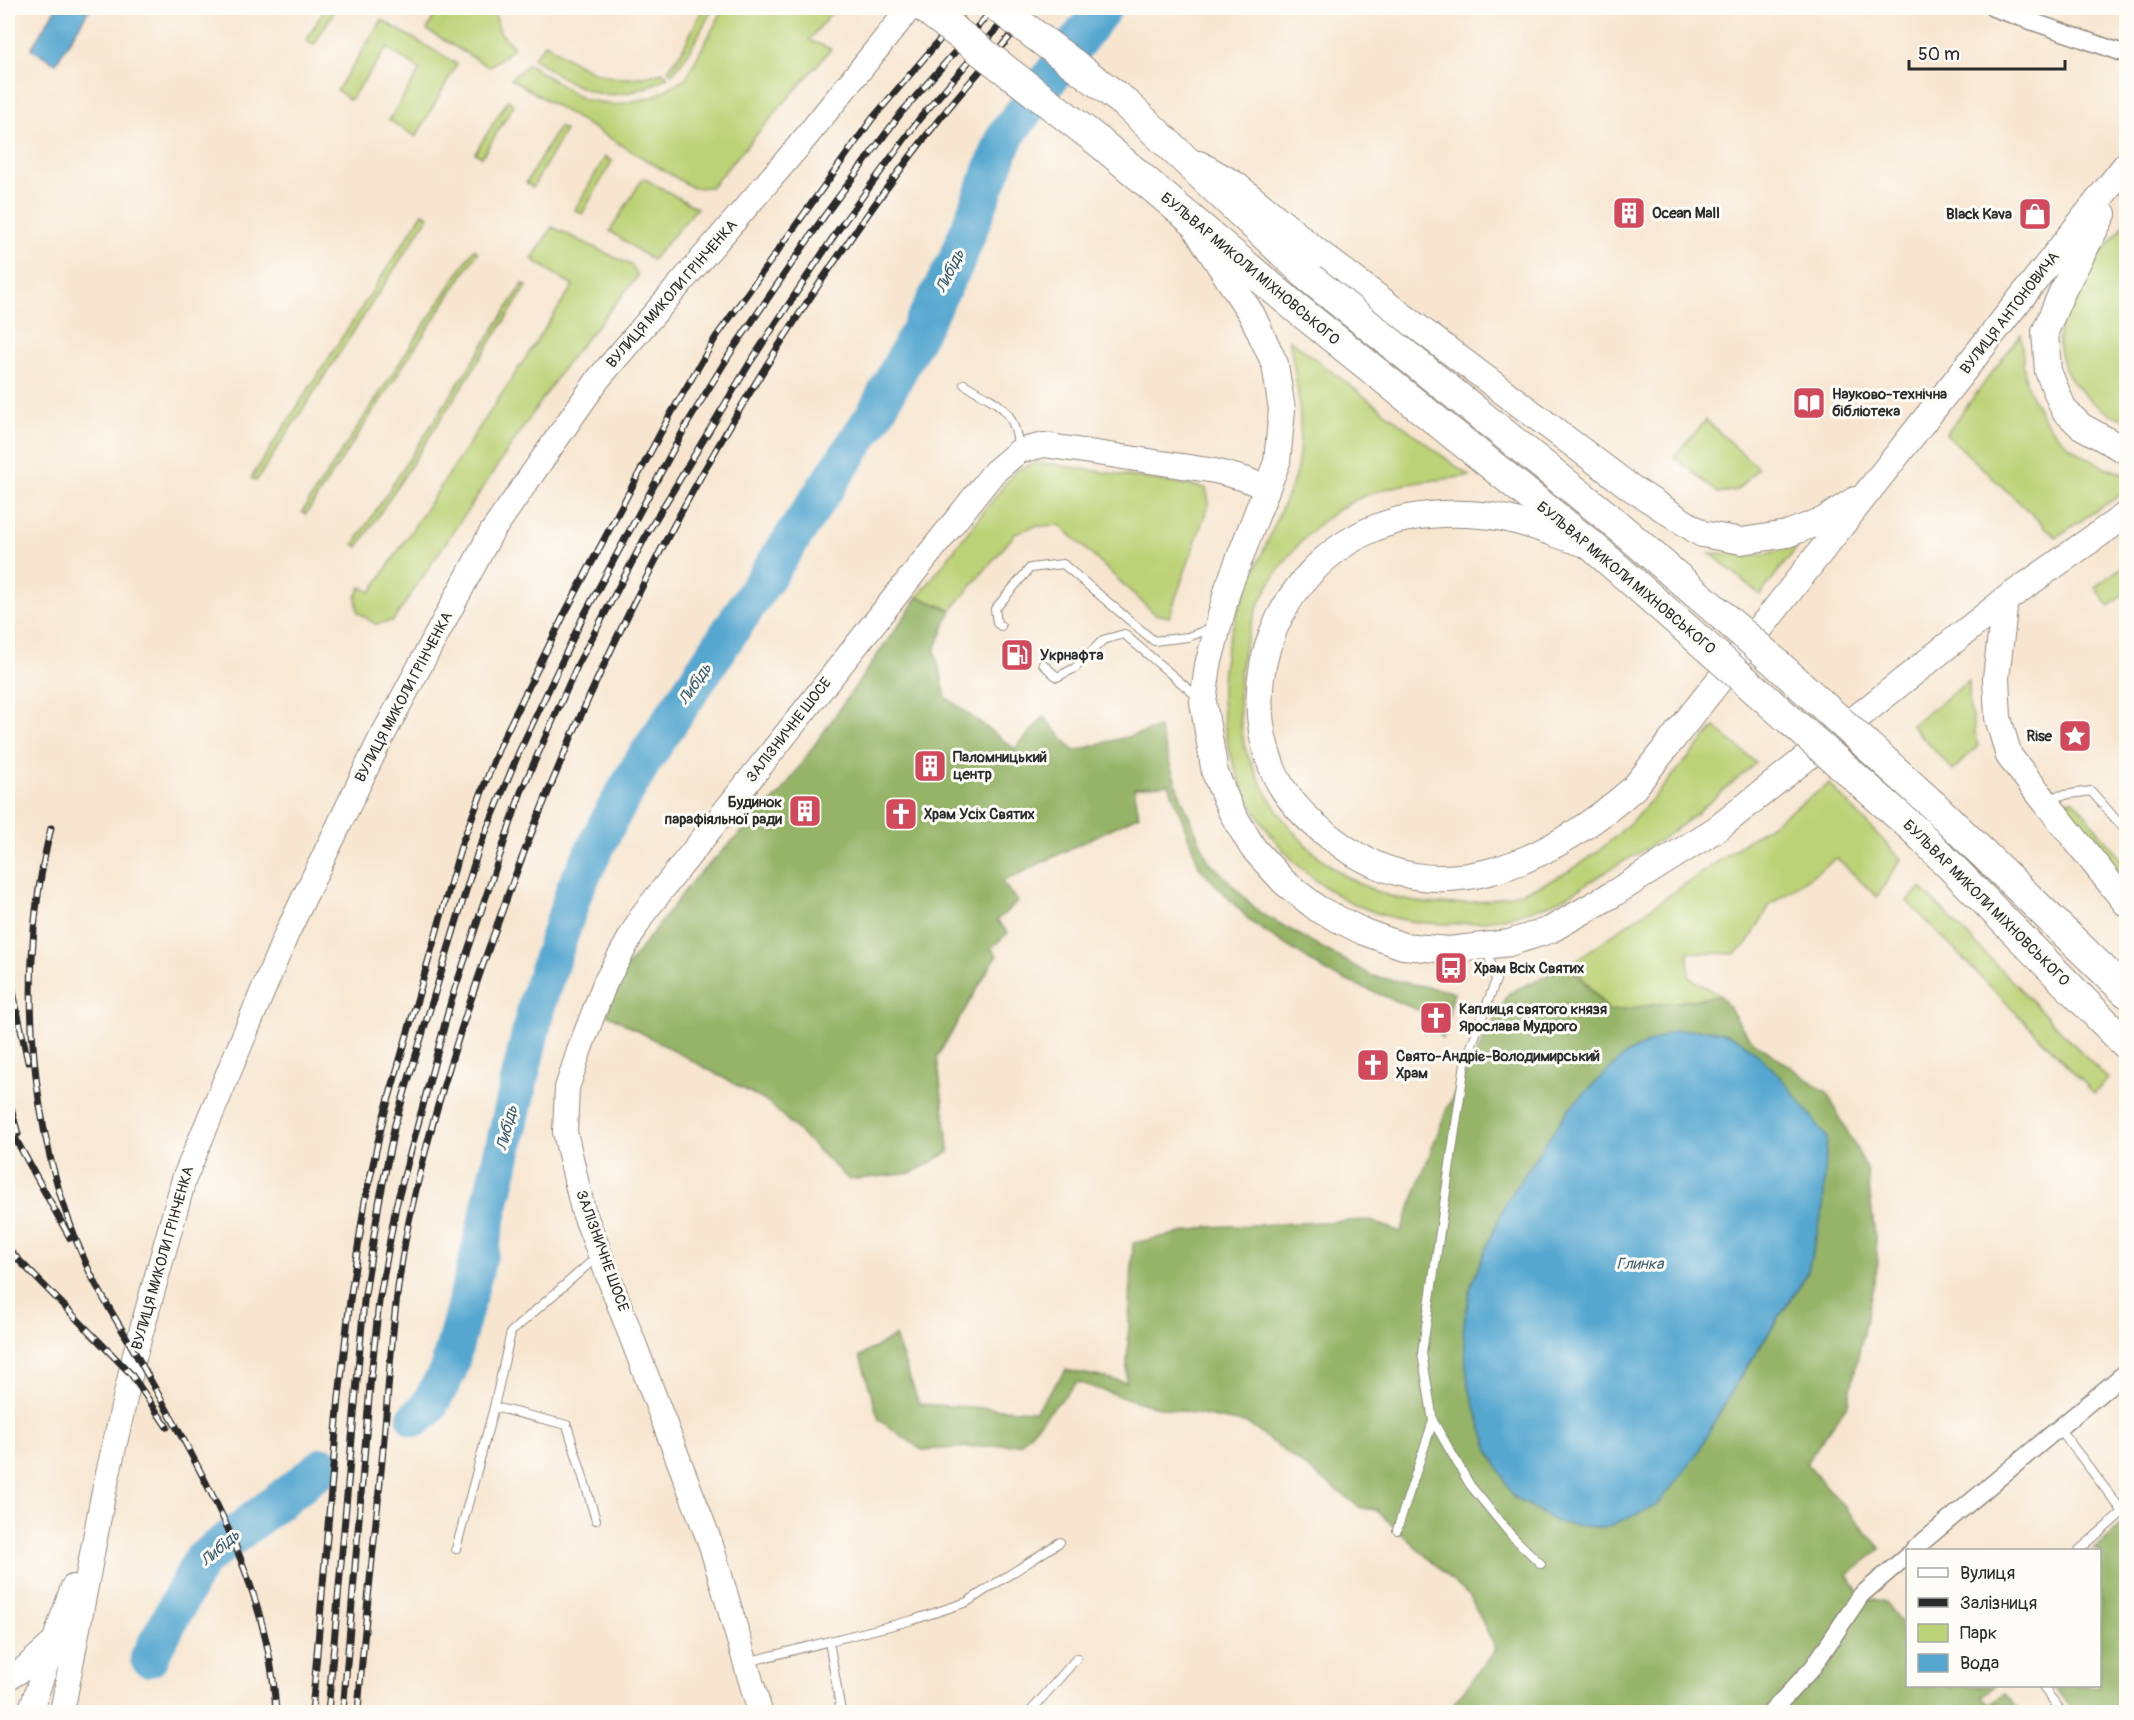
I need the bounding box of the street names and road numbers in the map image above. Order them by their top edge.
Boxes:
street label: БУЛЬВАР МИКОЛИ МІХНОВСЬКОГО [1157,188,1343,350]
street label: ВУЛИЦЯ МИКОЛИ ГРІНЧЕНКА [602,216,742,372]
street label: ВУЛИЦЯ АНТОНОВИЧА [1956,248,2064,378]
street label: БУЛЬВАР МИКОЛИ МІХНОВСЬКОГО [1533,497,1719,659]
street label: ВУЛИЦЯ МИКОЛИ ГРІНЧЕНКА [351,608,457,785]
street label: ЗАЛІЗНИЧНЕ ШОСЕ [742,674,836,786]
street label: БУЛЬВАР МИКОЛИ МІХНОВСЬКОГО [1899,816,2073,990]
street label: ВУЛИЦЯ МИКОЛИ ГРІНЧЕНКА [128,1164,198,1352]
street label: ЗАЛІЗНИЧНЕ ШОСЕ [571,1188,633,1315]

